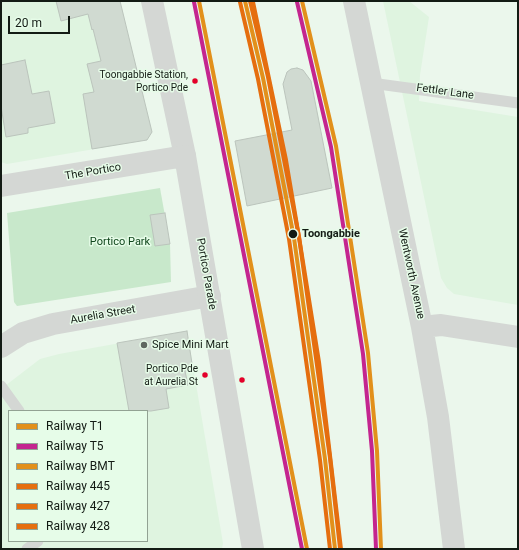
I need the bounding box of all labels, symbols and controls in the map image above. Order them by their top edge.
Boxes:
scale bar [10,8,72,34]
text: 20 m [15,16,42,30]
place label: Toongabbie Station, Portico Pde [100,69,188,92]
marker: Toongabbie Station, Portico Pde [190,76,200,86]
street label: Fettler Lane [415,81,475,103]
street label: The Portico [64,161,122,183]
place label: Toongabbie [302,227,360,241]
marker: Toongabbie [287,228,299,240]
street label: Wentworth Avenue [395,228,427,320]
park label: Portico Park [90,235,150,249]
street label: Portico Parade [193,237,219,311]
street label: Aurelia Street [69,303,137,327]
place label: Spice Mini Mart [152,338,229,352]
marker: Spice Mini Mart [139,340,149,350]
place label: Portico Pde at Aurelia St [144,363,198,386]
marker: Portico Pde at Aurelia St [200,370,210,380]
unlabelled marker [237,375,247,385]
legend [8,410,148,542]
text: Railway T1 [46,419,104,433]
text: Railway T5 [46,439,104,453]
text: Railway BMT [46,459,115,473]
text: Railway 445 [46,479,110,493]
text: Railway 427 [46,499,110,513]
text: Railway 428 [46,519,110,533]

